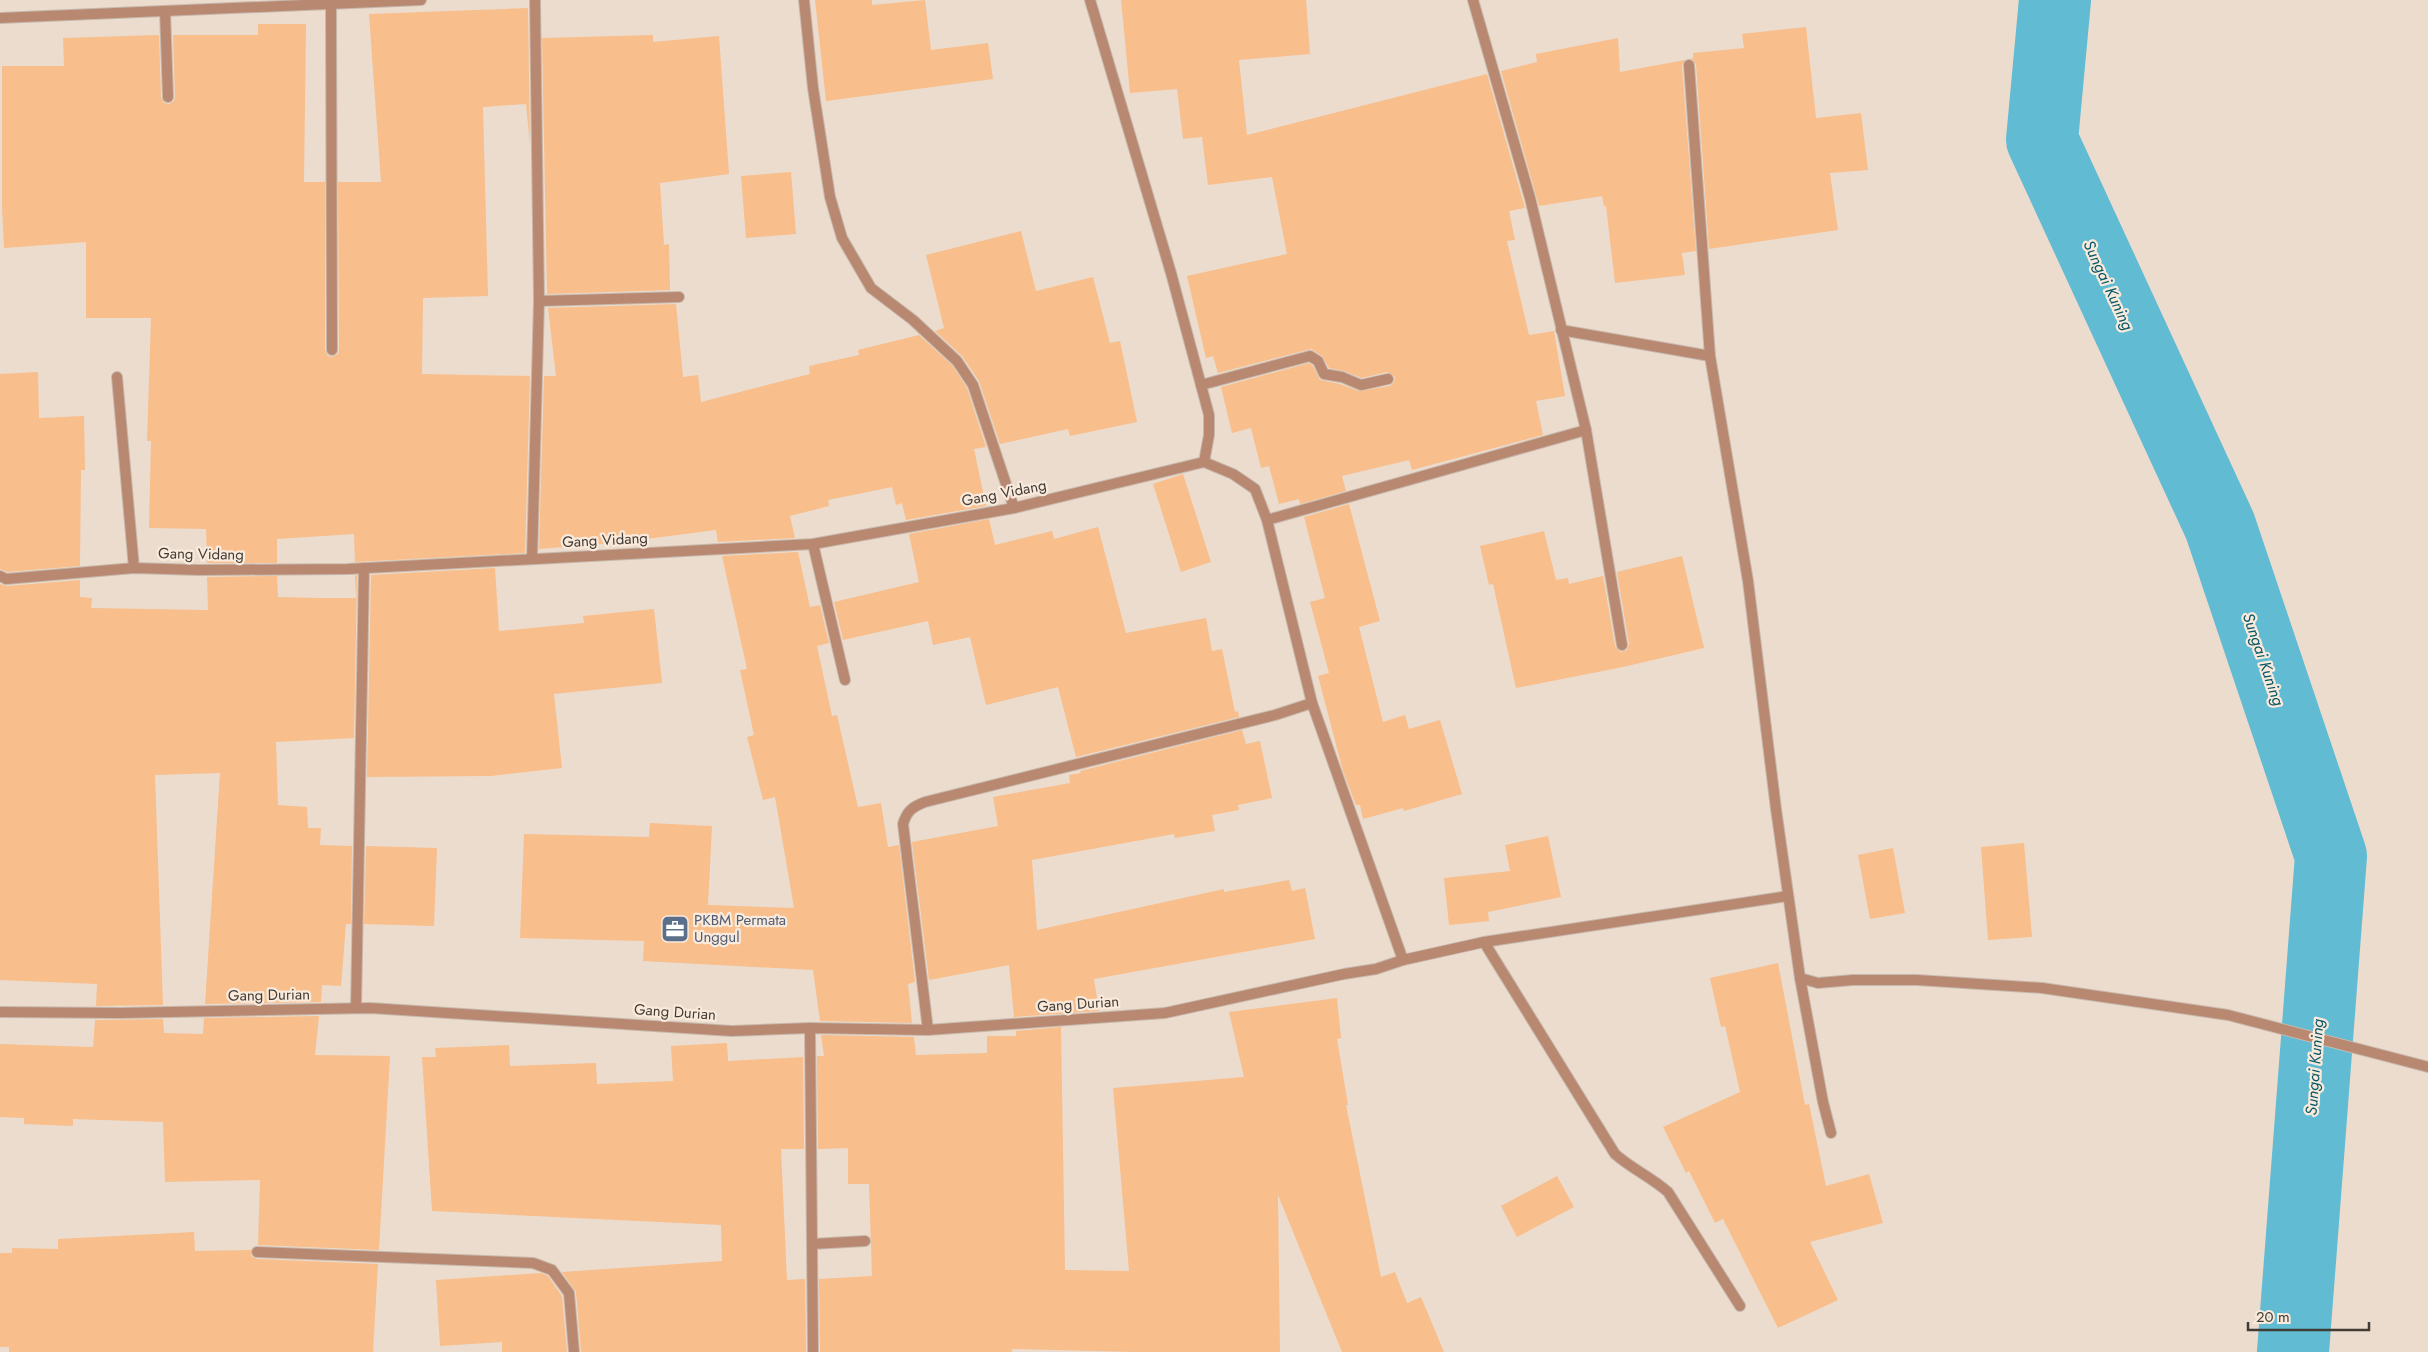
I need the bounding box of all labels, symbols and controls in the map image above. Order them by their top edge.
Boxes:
water label: Sungai Kuning [2078,236,2140,334]
street label: Gang Vidang [960,474,1048,512]
street label: Gang Vidang [562,527,648,553]
street label: Gang Vidang [158,542,244,566]
water label: Sungai Kuning [2237,610,2290,709]
place label: PKBM Permata Unggul [694,909,786,948]
office icon: PKBM Permata Unggul [660,914,690,944]
street label: Gang Durian [228,983,310,1007]
street label: Gang Durian [1036,990,1120,1018]
street label: Gang Durian [633,998,717,1026]
water label: Sungai Kuning [2300,1018,2329,1116]
scale bar [2248,1300,2369,1332]
text: 20 m [2256,1306,2290,1328]

